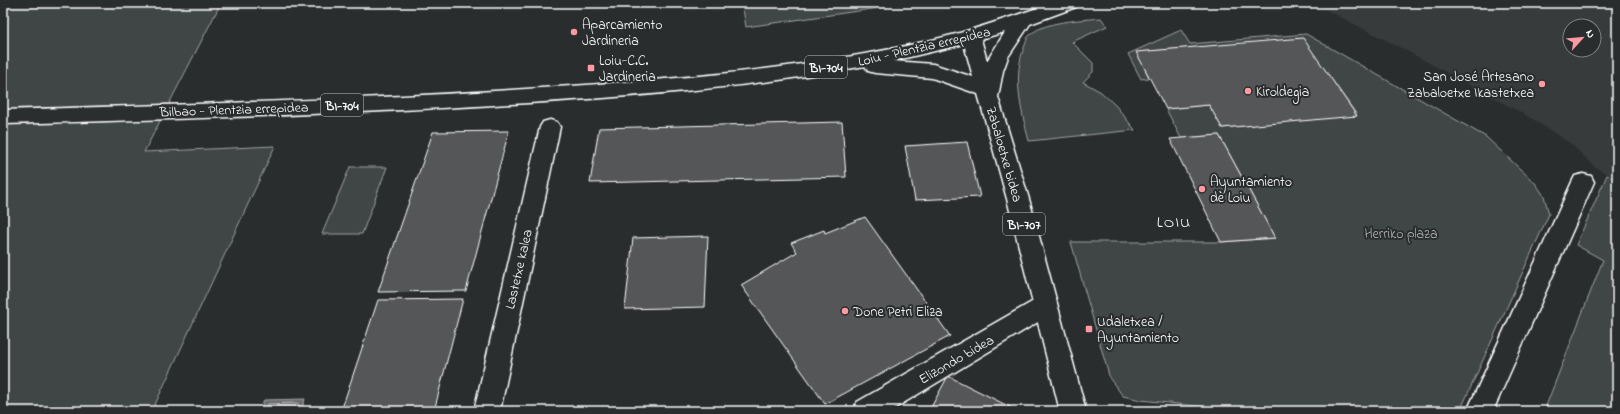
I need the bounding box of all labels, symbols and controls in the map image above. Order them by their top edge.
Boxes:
place label: Aparcamiento Jardineria [582,15,662,52]
north arrow [1562,18,1602,58]
street label: Loiu - Plentzia errepidea [856,22,993,73]
marker: Aparcamiento Jardineria [569,27,579,37]
text: N [1581,27,1599,41]
place label: Loiu-C.C. Jardineria [599,51,656,88]
road number: BI-704 [805,56,847,78]
marker: Loiu-C.C. Jardineria [586,63,596,73]
place label: San José Artesano Zabaloetxe Ikastetxea [1407,67,1534,104]
marker: San José Artesano Zabaloetxe Ikastetxea [1537,79,1547,89]
place label: Kiroldegia [1256,82,1309,104]
marker: Kiroldegia [1243,86,1253,96]
road number: BI-704 [321,94,363,116]
street label: Bilbao - Plentzia errepidea [158,97,309,124]
street label: Zabaloetxe bidea [980,104,1027,205]
place label: Ayuntamiento de Loiu [1210,172,1292,209]
marker: Ayuntamiento de Loiu [1197,184,1207,194]
district label: LOIU [1157,211,1191,235]
road number: BI-707 [1003,213,1045,235]
park label: Herriko plaza [1364,224,1438,245]
street label: Lastetxe kalea [500,227,539,311]
place label: Done Petri Eliza [852,302,943,323]
marker: Done Petri Eliza [840,306,850,316]
place label: Udaletxea / Ayuntamiento [1097,312,1179,350]
marker: Udaletxea / Ayuntamiento [1084,324,1094,334]
street label: Elizondo bidea [915,330,998,390]

